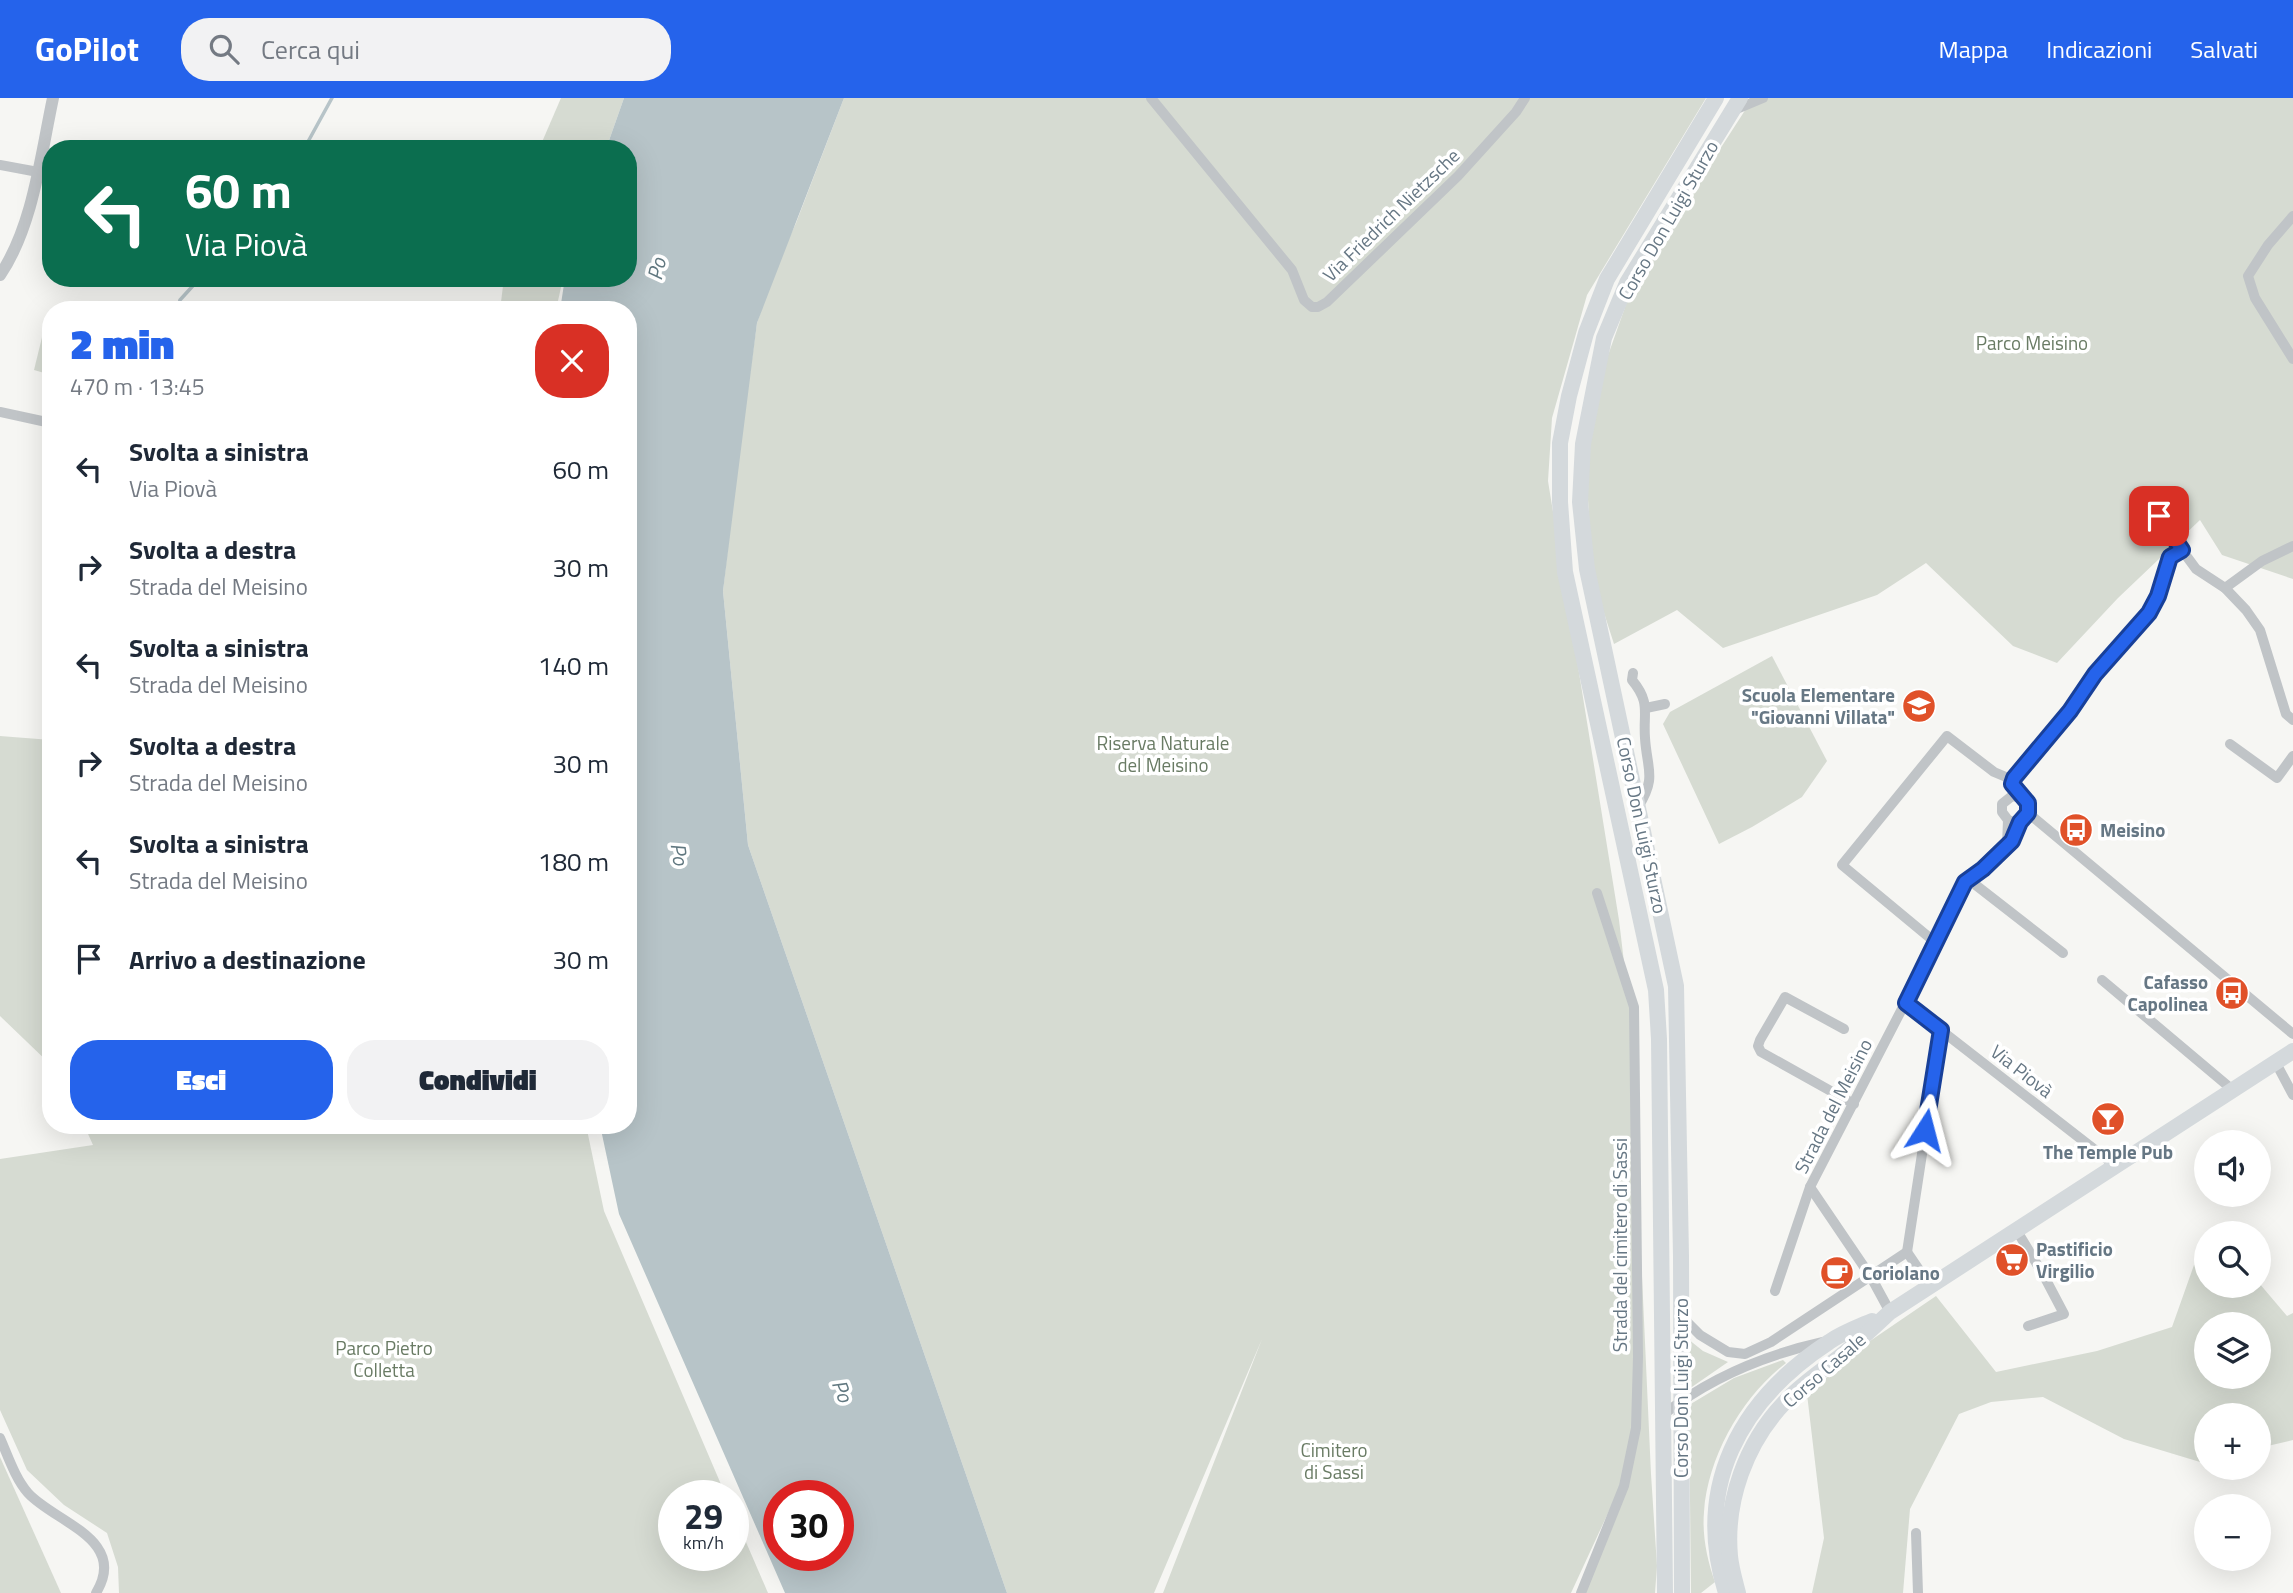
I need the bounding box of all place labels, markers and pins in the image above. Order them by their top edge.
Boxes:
pin [2129,486,2189,546]
place label: Scuola Elementare "Giovanni Villata" [1742,680,1895,731]
school or university icon: Scuola Elementare "Giovanni Villata" [1900,687,1938,725]
bus stop icon: Meisino [2057,811,2095,849]
place label: Meisino [2100,815,2165,844]
place label: Cafasso Capolinea [2128,967,2208,1018]
bus stop icon: Cafasso Capolinea [2213,974,2251,1012]
bar icon: The Temple Pub [2089,1100,2127,1138]
place label: The Temple Pub [2043,1137,2173,1166]
place label: Pastificio Virgilio [2036,1234,2113,1285]
supermarket icon: Pastificio Virgilio [1993,1241,2031,1279]
cafe icon: Coriolano [1818,1254,1856,1292]
place label: Coriolano [1862,1258,1940,1287]

